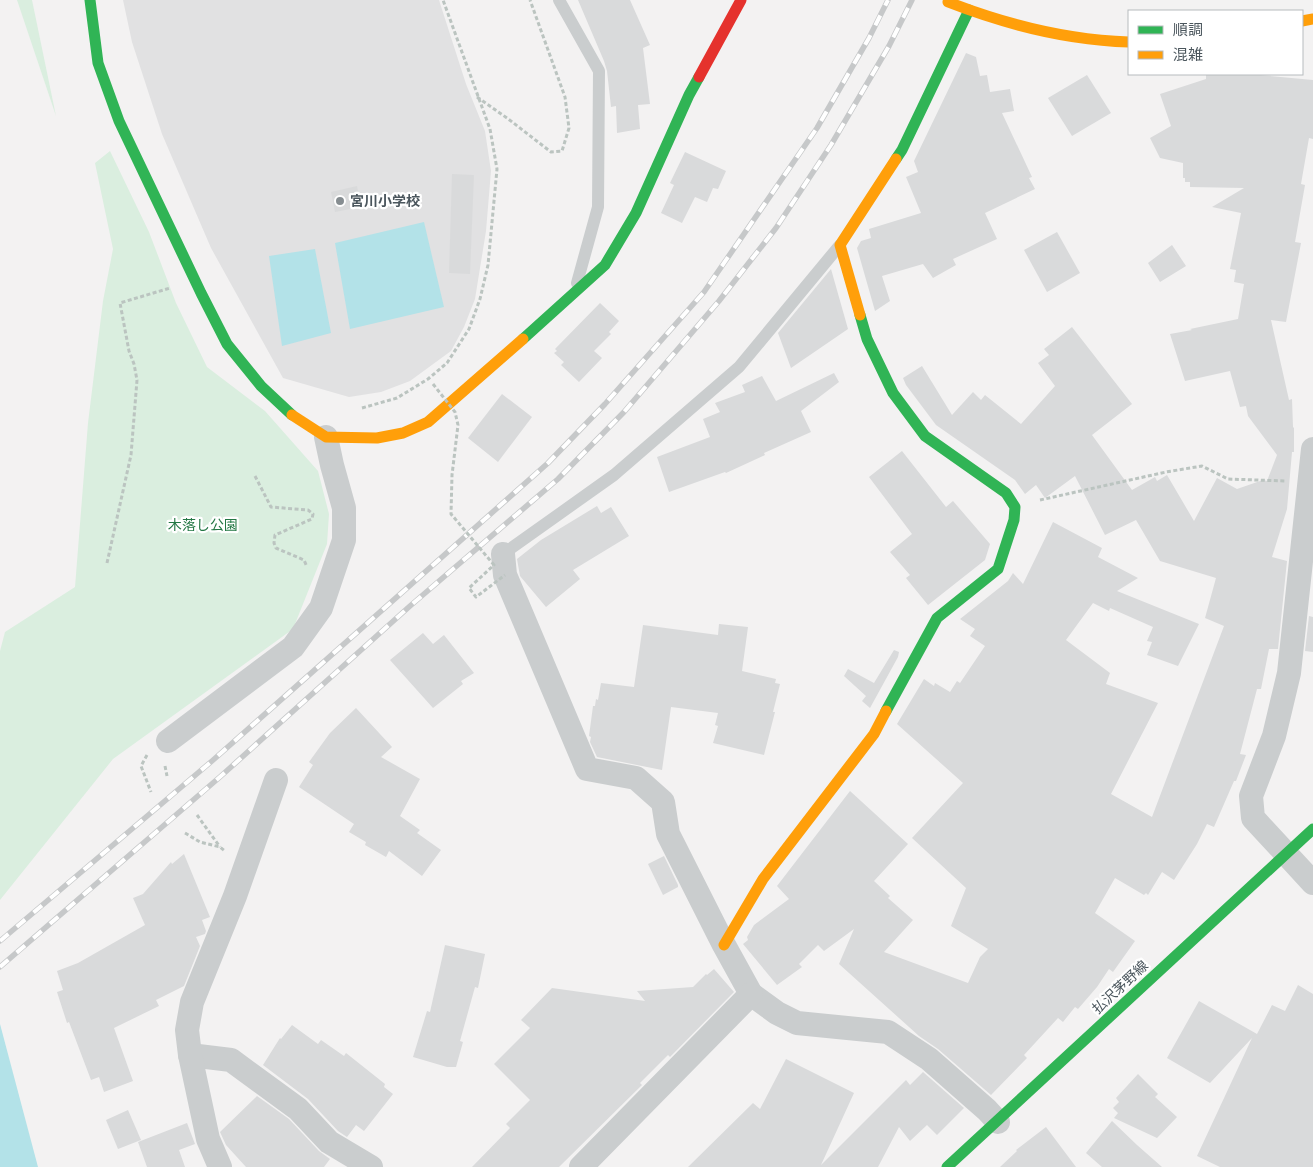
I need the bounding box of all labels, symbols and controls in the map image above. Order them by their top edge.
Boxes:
legend [1128,10,1303,75]
text: 順調 [1173,20,1203,38]
text: 混雑 [1173,45,1203,63]
place label: 宮川小学校 [350,192,420,209]
marker: 宮川小学校 [334,195,346,207]
park label: 木落し公園 [168,516,238,533]
street label: 払沢茅野線 [1088,957,1151,1017]

